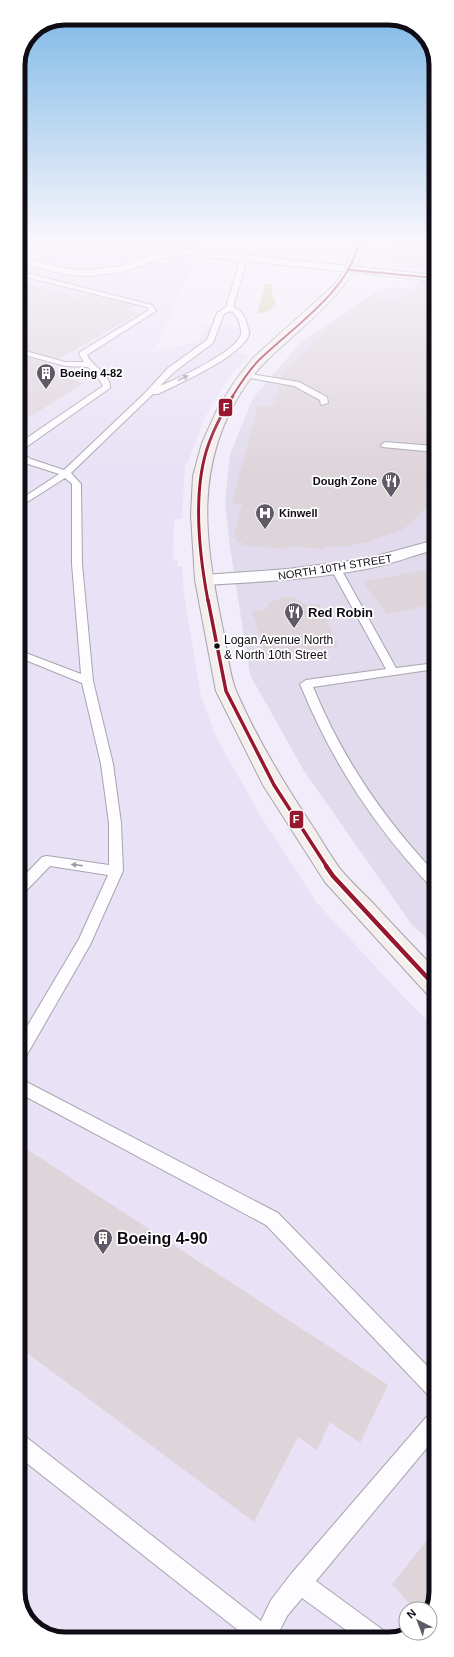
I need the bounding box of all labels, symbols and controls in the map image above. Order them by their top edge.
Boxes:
building icon: Boeing 4-82 [35,362,57,390]
place label: Boeing 4-82 [60,367,122,379]
one-way arrow [178,375,189,381]
line badge: F [218,398,233,417]
text: F [223,401,230,413]
restaurant icon: Dough Zone [380,470,402,498]
place label: Dough Zone [313,475,377,487]
hospital icon: Kinwell [254,502,276,530]
place label: Kinwell [279,507,318,519]
street label: NORTH 10TH STREET [277,552,393,582]
restaurant icon: Red Robin [283,601,305,629]
place label: Red Robin [308,605,373,620]
place label: Logan Avenue North & North 10th Street [224,633,333,662]
marker: Logan Avenue North & North 10th Street [212,641,222,651]
line badge: F [289,810,304,829]
text: F [293,813,300,825]
one-way arrow [71,861,83,868]
building icon: Boeing 4-90 [92,1227,114,1255]
place label: Boeing 4-90 [117,1230,208,1247]
north arrow [398,1601,438,1641]
text: N [404,1606,418,1621]

